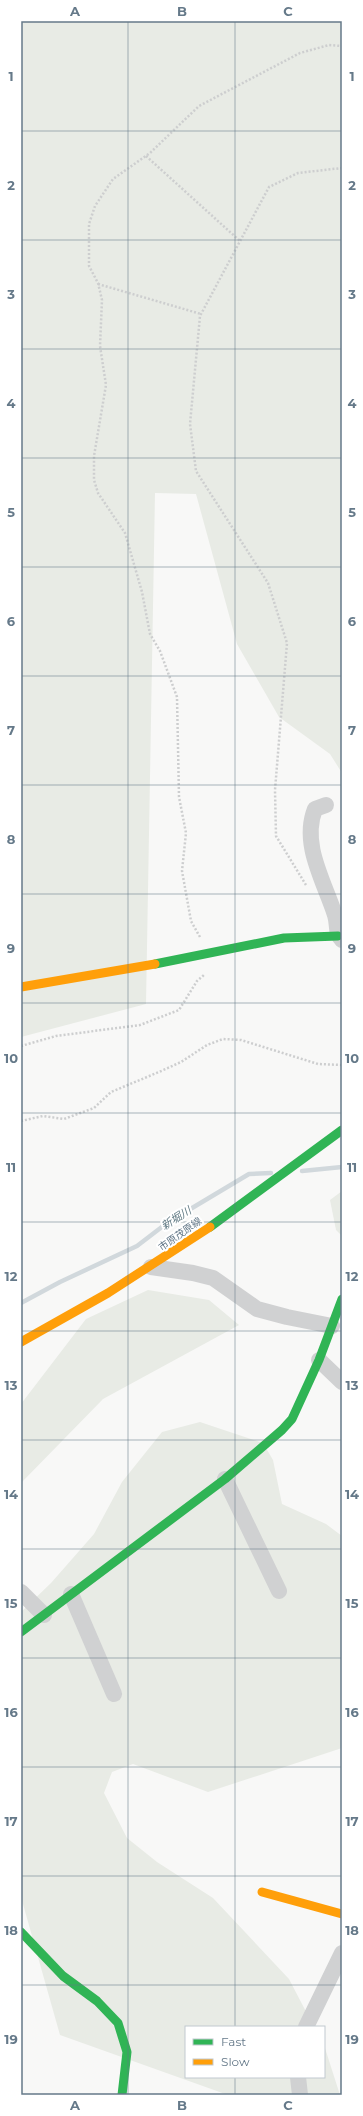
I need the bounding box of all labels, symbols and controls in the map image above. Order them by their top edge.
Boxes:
text: A [69,3,81,19]
text: B [177,3,187,19]
text: C [283,3,293,19]
text: 1 [8,68,14,84]
text: 1 [349,68,355,84]
text: 2 [7,177,15,193]
text: 2 [348,177,356,193]
text: 3 [6,286,15,302]
text: 3 [347,286,356,302]
text: 4 [7,395,16,411]
text: 4 [348,395,357,411]
text: 5 [7,504,15,520]
text: 5 [348,504,356,520]
text: 6 [7,613,16,629]
text: 6 [348,613,357,629]
text: 7 [7,722,15,738]
text: 7 [348,722,356,738]
text: 8 [7,831,16,847]
text: 8 [348,831,357,847]
text: 9 [7,940,15,956]
text: 9 [348,940,356,956]
text: 10 [4,1050,18,1066]
text: 10 [345,1050,359,1066]
text: 11 [6,1159,16,1175]
text: 11 [347,1159,357,1175]
water label: 新堀川 [158,1203,195,1233]
street label: 市原茂原線 [156,1214,204,1254]
text: 12 [5,1268,18,1284]
text: 12 [346,1268,359,1284]
text: 13 [5,1377,18,1393]
text: 13 [346,1377,359,1393]
text: 14 [4,1486,18,1502]
text: 14 [345,1486,359,1502]
text: 15 [5,1595,18,1611]
text: 15 [346,1595,359,1611]
text: 16 [4,1704,18,1720]
text: 16 [345,1704,359,1720]
text: 17 [4,1813,18,1829]
text: 17 [345,1813,359,1829]
text: 18 [4,1922,18,1938]
text: 18 [345,1922,359,1938]
legend [185,2026,325,2078]
text: 19 [4,2031,18,2047]
text: 19 [345,2031,359,2047]
text: Fast [221,2034,246,2049]
text: Slow [221,2054,250,2069]
text: A [69,2097,81,2113]
text: B [177,2097,187,2113]
text: C [283,2097,293,2113]

